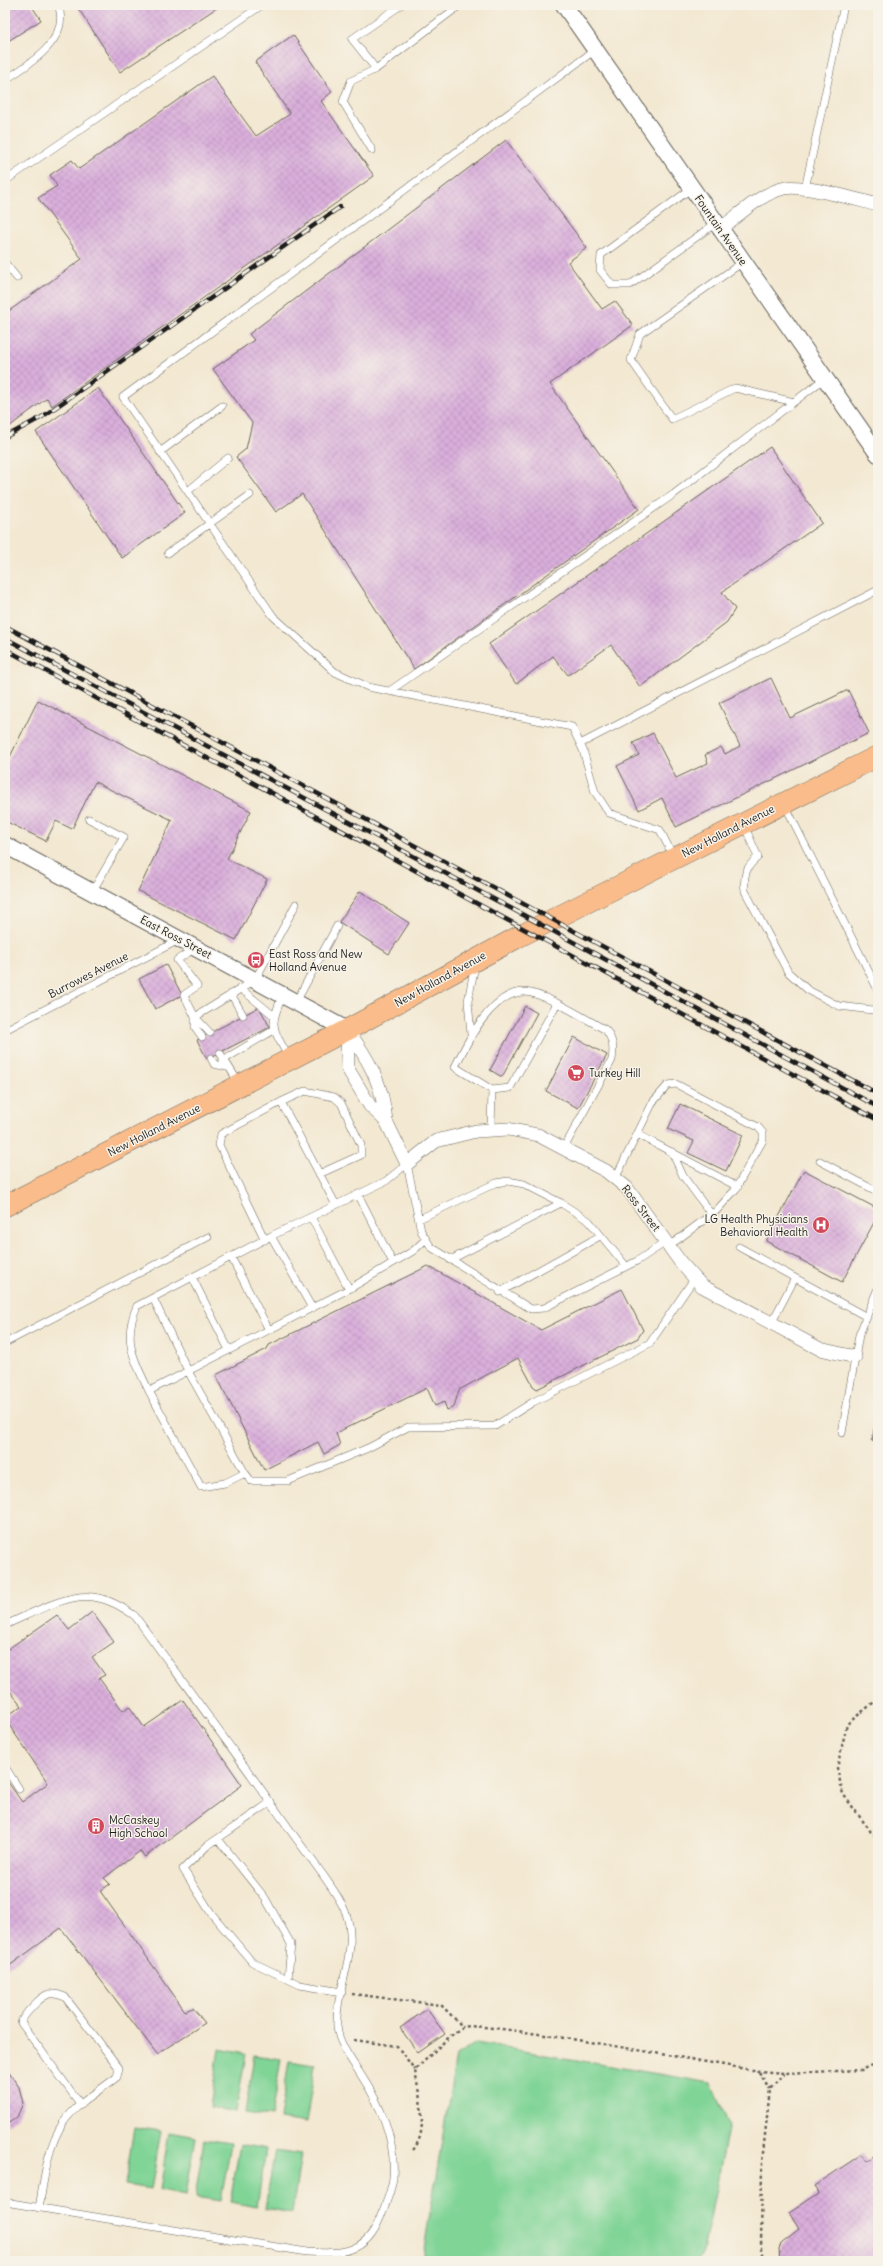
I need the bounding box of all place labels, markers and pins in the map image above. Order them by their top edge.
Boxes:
place label: East Ross and New Holland Avenue [269,947,363,974]
bus stop icon: East Ross and New Holland Avenue [246,950,266,970]
supermarket icon: Turkey Hill [566,1063,586,1083]
place label: Turkey Hill [589,1066,641,1080]
place label: LG Health Physicians Behavioral Health [704,1212,808,1239]
hospital icon: LG Health Physicians Behavioral Health [811,1215,831,1235]
place label: McCaskey High School [109,1813,167,1840]
building icon: McCaskey High School [86,1816,106,1836]

